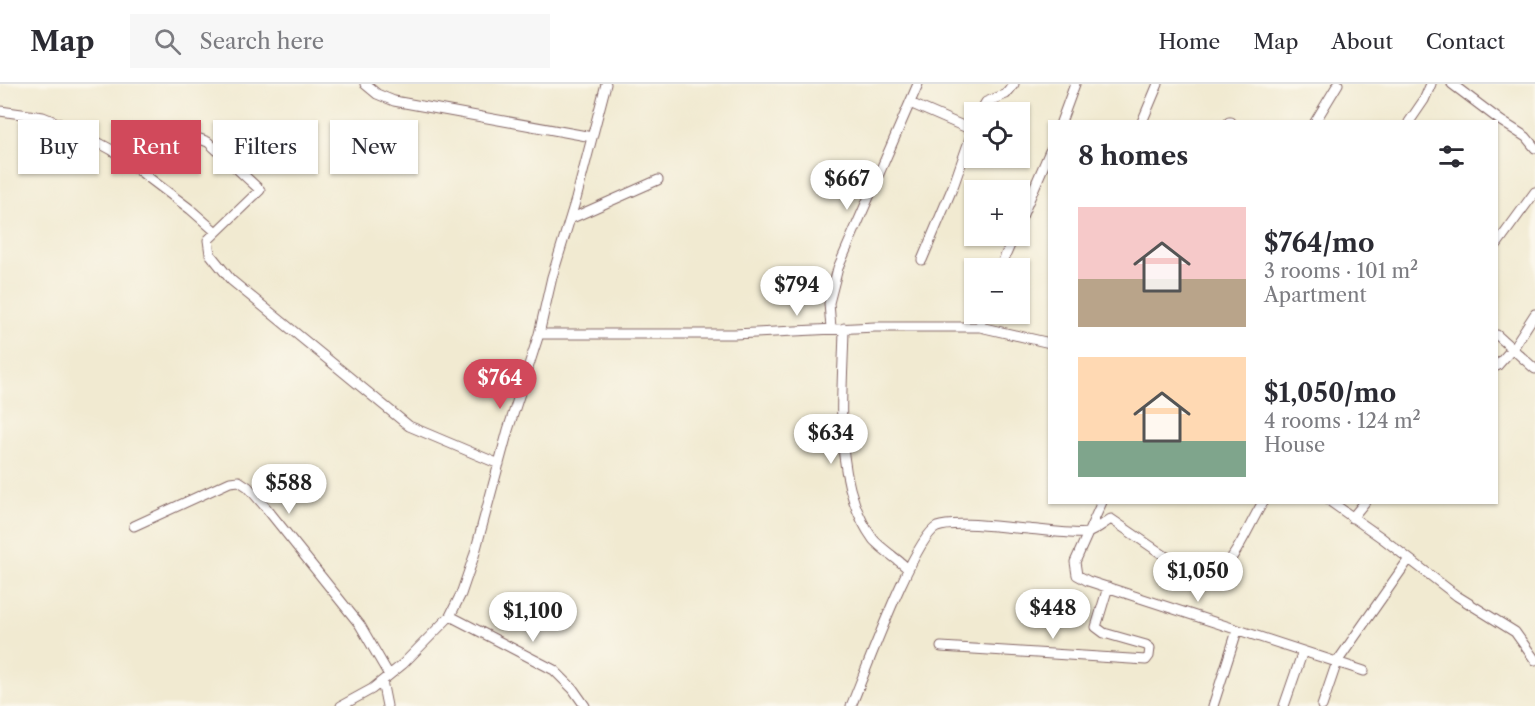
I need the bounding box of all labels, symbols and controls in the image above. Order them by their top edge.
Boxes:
search box [130,14,550,68]
text: Map [30,24,94,58]
icon: search [151,25,184,58]
text: Search here [199,28,324,55]
text: Home [1159,29,1220,54]
text: Map [1253,29,1298,54]
text: About [1331,29,1393,54]
text: Contact [1426,29,1505,54]
map controls [964,102,1030,324]
button: locate [964,102,1030,168]
chip: Buy [18,120,99,174]
chip: Rent [111,120,201,174]
chip: Filters [213,120,318,174]
chip: New [330,120,418,174]
text: 8 homes [1078,140,1188,172]
icon: filters [1435,140,1468,173]
pin: $667 [811,160,883,211]
text: $667 [824,167,870,191]
button: + [964,180,1030,246]
text: $764/mo [1264,227,1375,259]
icon: home [1126,231,1198,303]
button: − [964,258,1030,324]
text: 3 rooms · 101 m² [1264,259,1418,283]
pin: $794 [761,266,833,317]
text: $794 [774,273,820,297]
text: Apartment [1264,283,1367,307]
pin: $764 [464,359,536,410]
text: $764 [478,366,522,390]
text: $1,050/mo [1264,377,1396,409]
icon: home [1126,381,1198,453]
text: 4 rooms · 124 m² [1264,409,1421,433]
pin: $634 [795,414,867,465]
text: $634 [808,421,854,445]
text: House [1264,433,1325,457]
pin: $588 [253,464,325,515]
text: $588 [266,471,312,495]
pin: $1,050 [1149,552,1247,603]
text: $1,050 [1167,559,1229,583]
pin: $448 [1017,589,1089,640]
pin: $1,100 [484,592,582,643]
text: $448 [1029,596,1077,620]
text: $1,100 [503,599,563,623]

